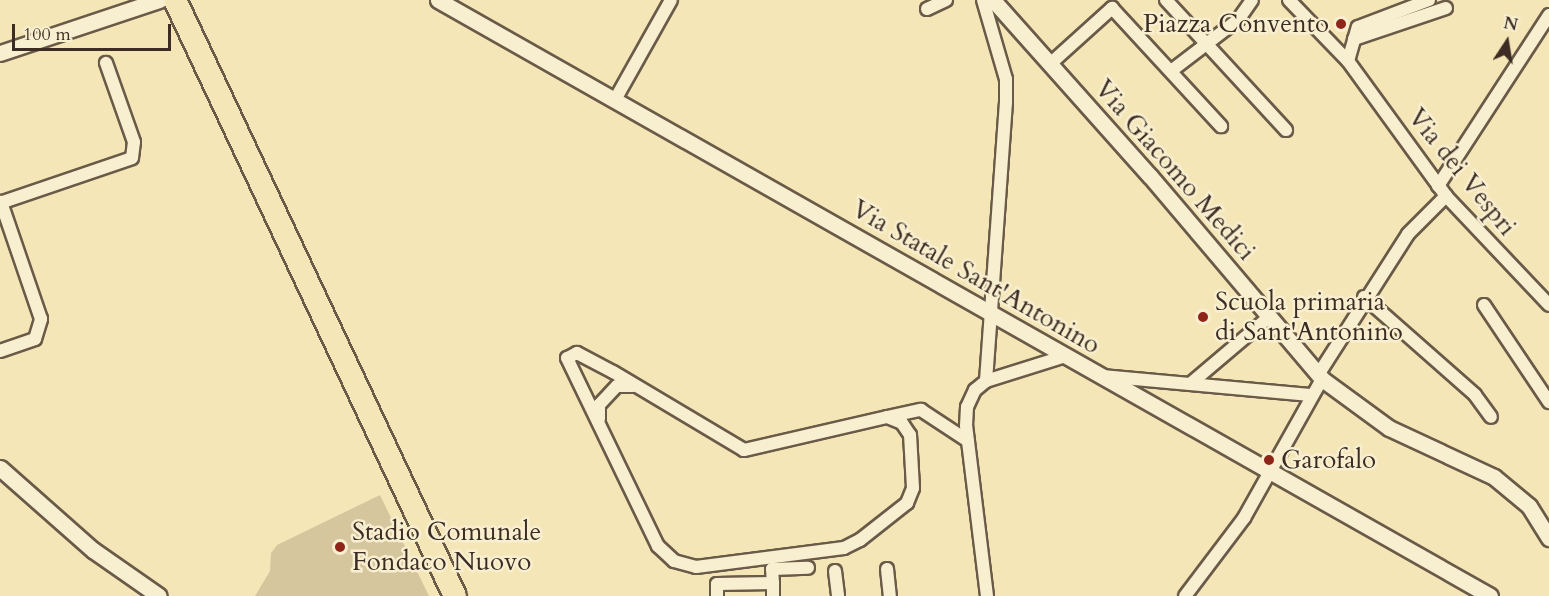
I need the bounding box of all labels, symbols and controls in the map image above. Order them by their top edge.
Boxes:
place label: Piazza Convento [1143,8,1329,40]
scale bar [15,12,174,50]
north arrow [1477,12,1537,72]
text: N [1502,12,1520,37]
marker: Piazza Convento [1334,17,1348,31]
text: 100 m [23,22,71,47]
street label: Via Giacomo Medici [1088,73,1262,267]
street label: Via dei Vespri [1401,102,1523,242]
street label: Via Statale Sant'Antonino [846,193,1106,361]
place label: Scuola primaria di Sant'Antonino [1215,286,1403,348]
marker: Scuola primaria di Sant'Antonino [1196,310,1210,324]
place label: Garofalo [1281,444,1376,476]
marker: Garofalo [1262,453,1276,467]
place label: Stadio Comunale Fondaco Nuovo [352,516,541,578]
marker: Stadio Comunale Fondaco Nuovo [333,540,347,554]

